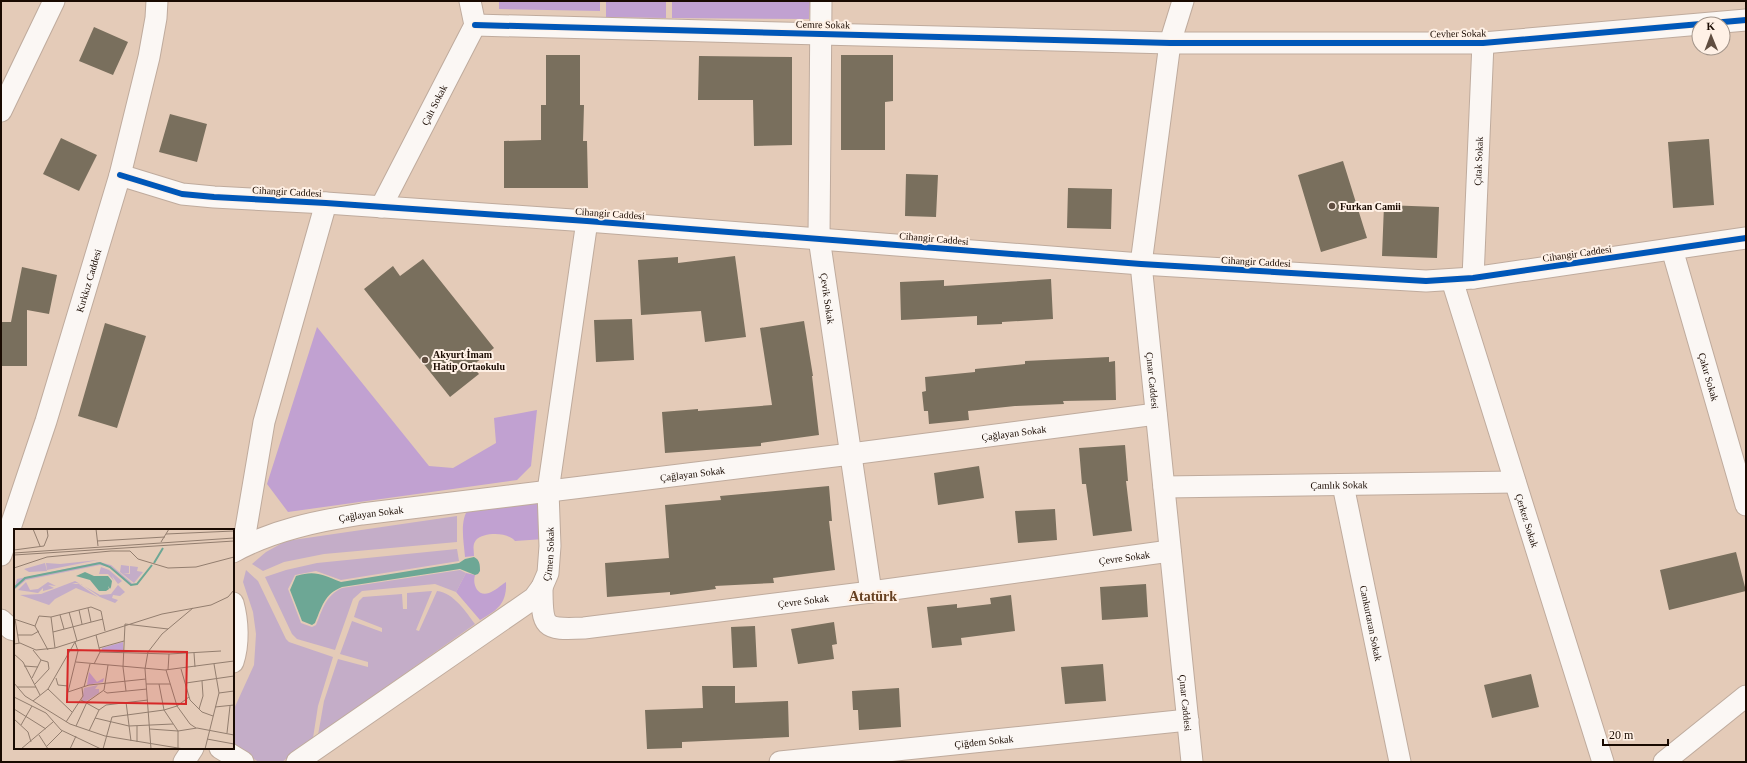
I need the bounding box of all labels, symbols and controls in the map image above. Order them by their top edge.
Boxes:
north arrow [1691,16,1731,56]
street label: Cemre Sokak [796,19,850,30]
text: K [1706,20,1716,32]
street label: Cevher Sokak [1430,28,1486,39]
street label: Çalı Sokak [419,83,449,127]
street label: Çıtak Sokak [1472,136,1485,186]
street label: Cihangir Caddesi [252,184,322,199]
marker: Furkan Camii [1327,201,1337,211]
place label: Furkan Camii [1340,201,1401,212]
street label: Cihangir Caddesi [575,206,645,221]
street label: Cihangir Caddesi [899,230,969,247]
street label: Cihangir Caddesi [1542,243,1613,264]
street label: Kırkkız Caddesi [74,248,103,314]
street label: Cihangir Caddesi [1221,254,1291,269]
street label: Çevik Sokak [818,272,837,325]
place label: Akyurt İmam Hatip Ortaokulu [433,349,505,372]
street label: Çakır Sokak [1696,351,1721,402]
street label: Çınar Caddesi [1144,352,1161,410]
marker: Akyurt İmam Hatip Ortaokulu [420,355,430,365]
street label: Çağlayan Sokak [981,423,1047,443]
street label: Çağlayan Sokak [659,465,726,483]
street label: Çamlık Sokak [1310,479,1368,491]
street label: Çerkez Sokak [1513,492,1540,549]
street label: Çağlayan Sokak [338,504,404,524]
street label: Çimen Sokak [540,527,556,583]
inset map [14,529,234,749]
street label: Çevre Sokak [1098,549,1151,567]
street label: Cankurtaran Sokak [1358,584,1384,662]
district label: Atatürk [849,589,897,604]
street label: Çevre Sokak [777,592,829,610]
street label: Çınar Caddesi [1177,674,1194,732]
scale bar [1603,721,1668,747]
text: 20 m [1609,728,1634,742]
street label: Çiğdem Sokak [954,733,1014,750]

